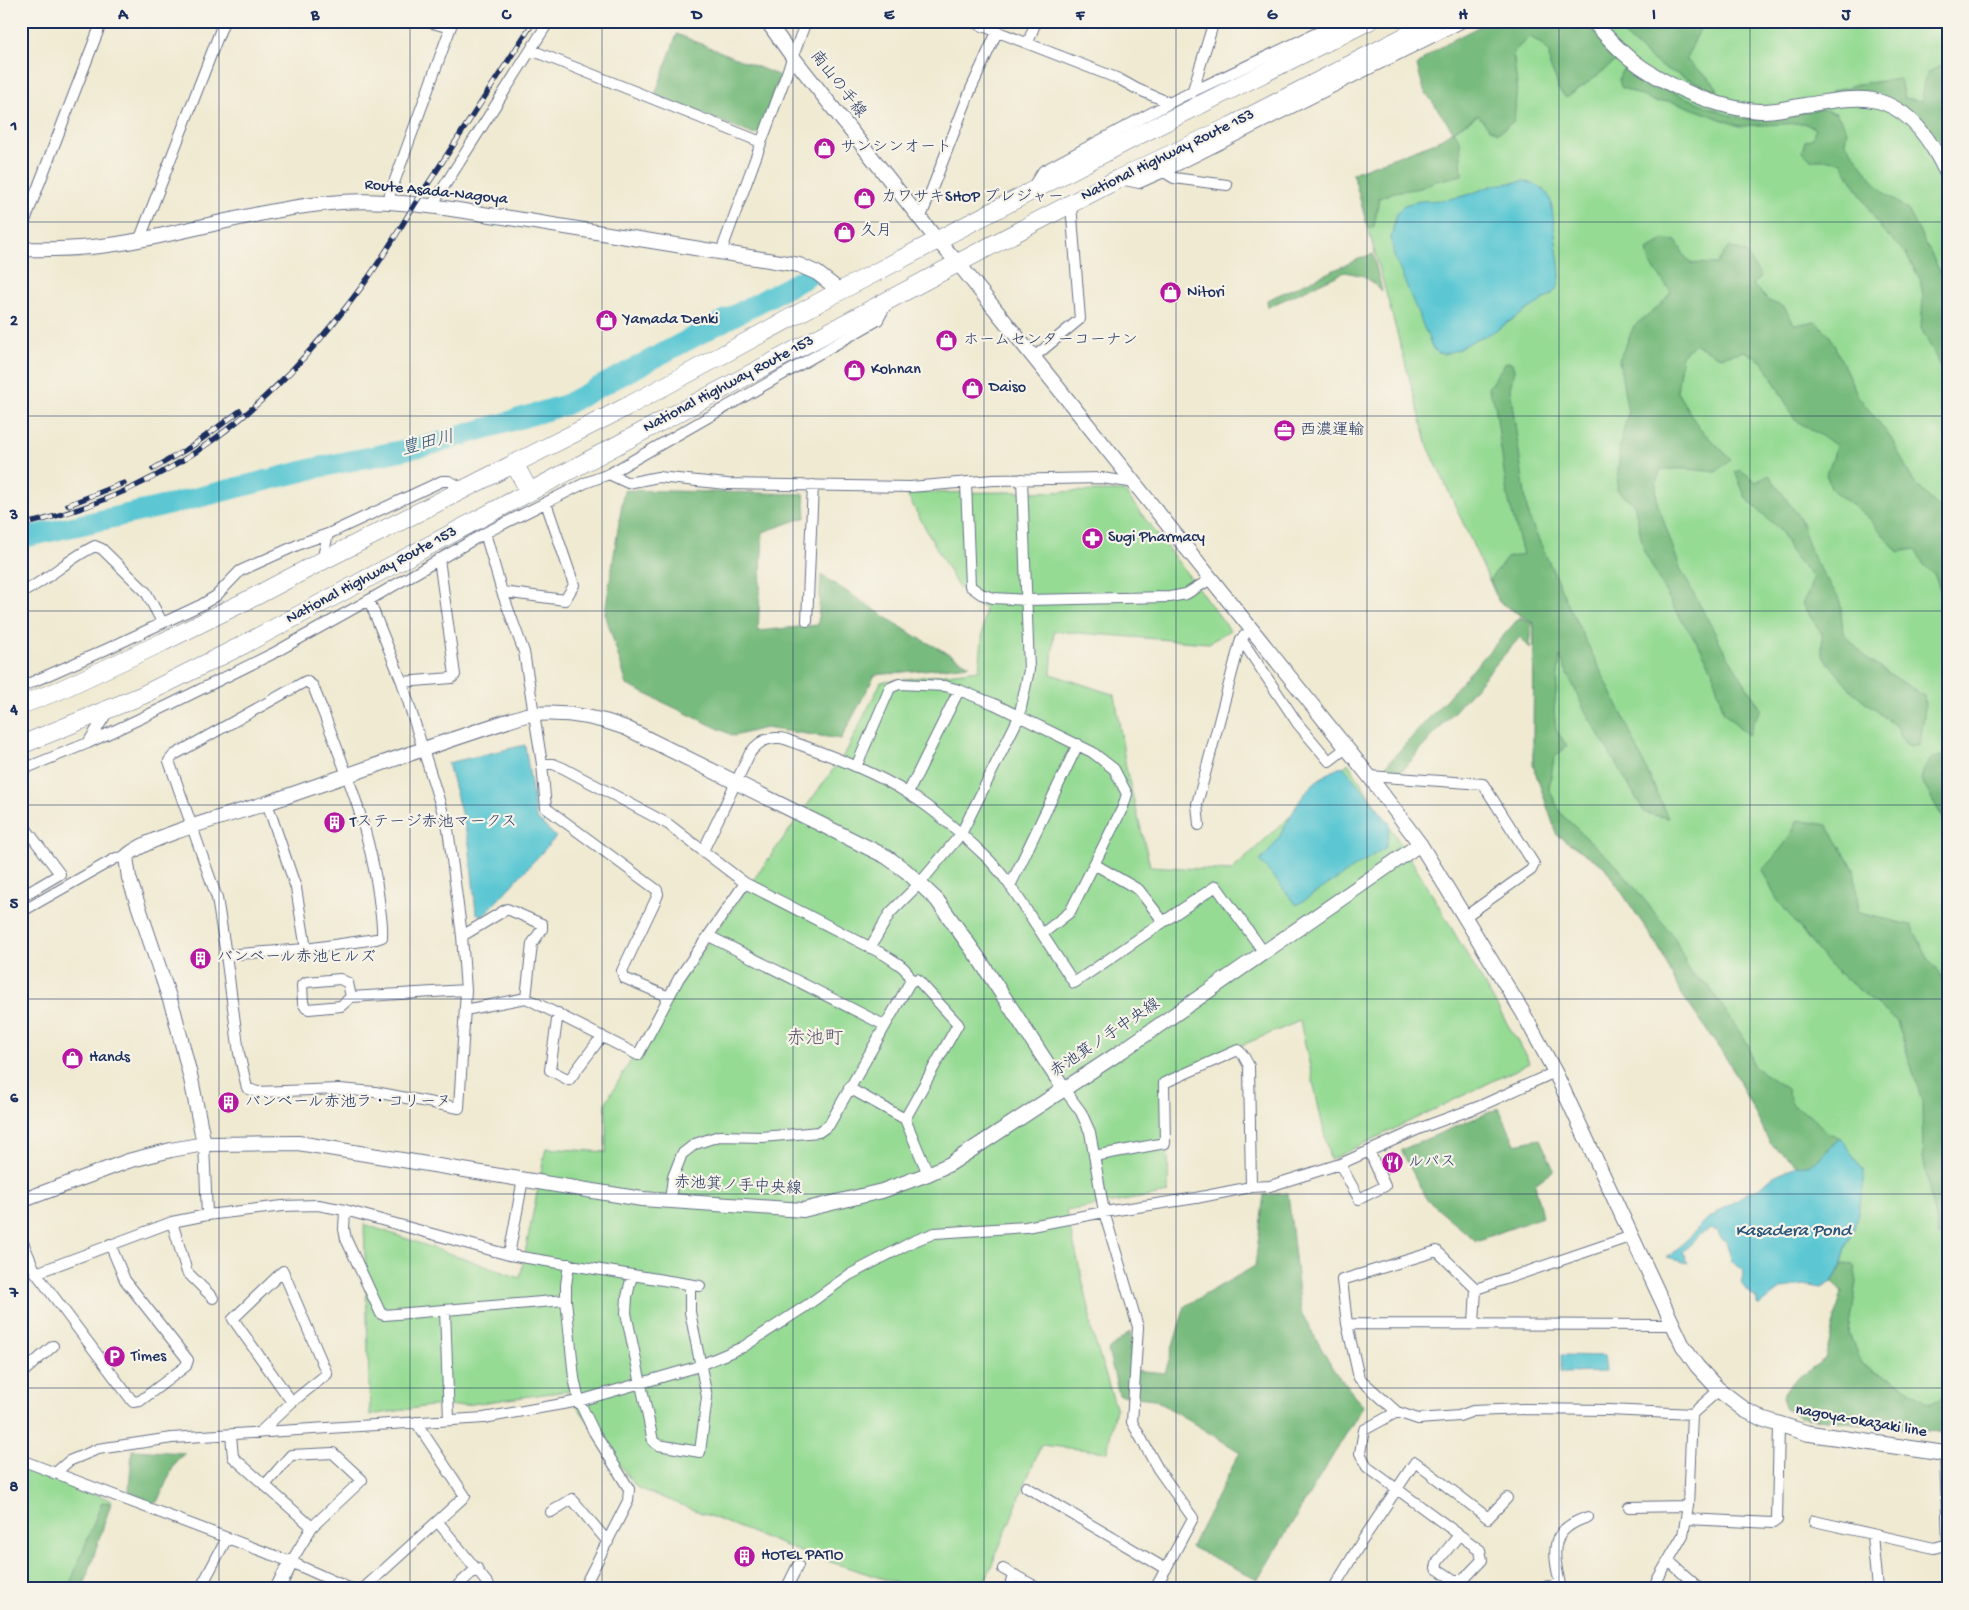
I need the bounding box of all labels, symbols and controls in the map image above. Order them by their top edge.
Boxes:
text: A [117,7,129,26]
text: B [310,7,320,26]
text: C [501,7,512,26]
text: D [690,7,703,26]
text: E [884,7,895,26]
text: F [1075,7,1086,26]
text: G [1267,7,1278,26]
text: H [1458,7,1468,26]
text: I [1652,7,1656,26]
text: J [1841,7,1852,26]
street label: 南山の手線 [805,46,871,122]
street label: National Highway Route 153 [1078,106,1258,206]
text: 1 [10,118,17,137]
shop icon: サンシンオート [812,136,836,160]
place label: サンシンオート [840,139,952,158]
street label: Route Asada-Nagoya [364,176,510,210]
shop icon: カワサキSHOP プレジャー [853,186,877,210]
place label: カワサキSHOP プレジャー [881,188,1064,208]
shop icon: 久月 [832,220,856,244]
place label: 久月 [860,221,892,242]
shop icon: Nitori [1159,281,1183,305]
place label: Nitori [1187,284,1225,303]
shop icon: Yamada Denki [595,308,619,332]
place label: Yamada Denki [621,311,718,330]
text: 2 [10,313,18,332]
shop icon: ホームセンターコーナン [935,329,959,353]
street label: National Highway Route 153 [640,332,818,438]
place label: ホームセンターコーナン [963,332,1138,351]
shop icon: Kohnan [843,358,867,382]
place label: Kohnan [871,361,921,380]
shop icon: Daiso [961,376,985,400]
place label: Daiso [988,379,1026,398]
office icon: 西濃運輸 [1272,419,1296,443]
place label: 西濃運輸 [1300,421,1364,441]
water label: 豊田川 [399,426,457,461]
text: 3 [9,507,18,526]
street label: National Highway Route 153 [283,523,461,629]
pharmacy icon: Sugi Pharmacy [1080,526,1104,550]
place label: Sugi Pharmacy [1108,529,1205,548]
text: 4 [9,702,18,721]
building icon: Tステージ赤池マークス [322,811,346,835]
place label: Tステージ赤池マークス [349,813,517,833]
text: 5 [10,896,19,915]
building icon: バンベール赤池ヒルズ [189,946,213,970]
place label: バンベール赤池ヒルズ [217,948,376,968]
street label: 赤池箕ノ手中央線 [1047,994,1164,1083]
district label: 赤池町 [786,1027,844,1051]
shop icon: Hands [61,1046,85,1070]
place label: Hands [89,1049,131,1068]
text: 6 [10,1090,19,1109]
building icon: バンベール赤池ラ・コリーヌ [217,1091,241,1115]
place label: バンベール赤池ラ・コリーヌ [245,1093,451,1113]
restaurant icon: ルパス [1380,1151,1404,1175]
place label: ルパス [1408,1154,1456,1173]
street label: 赤池箕ノ手中央線 [674,1172,803,1200]
water label: Kasadera Pond [1735,1221,1853,1242]
text: 7 [9,1285,19,1304]
parking icon: Times [103,1345,127,1369]
place label: Times [130,1348,167,1367]
street label: nagoya-okazaki line [1794,1401,1929,1443]
text: 8 [10,1479,19,1498]
building icon: HOTEL PATIO [733,1544,757,1568]
place label: HOTEL PATIO [761,1547,844,1566]

